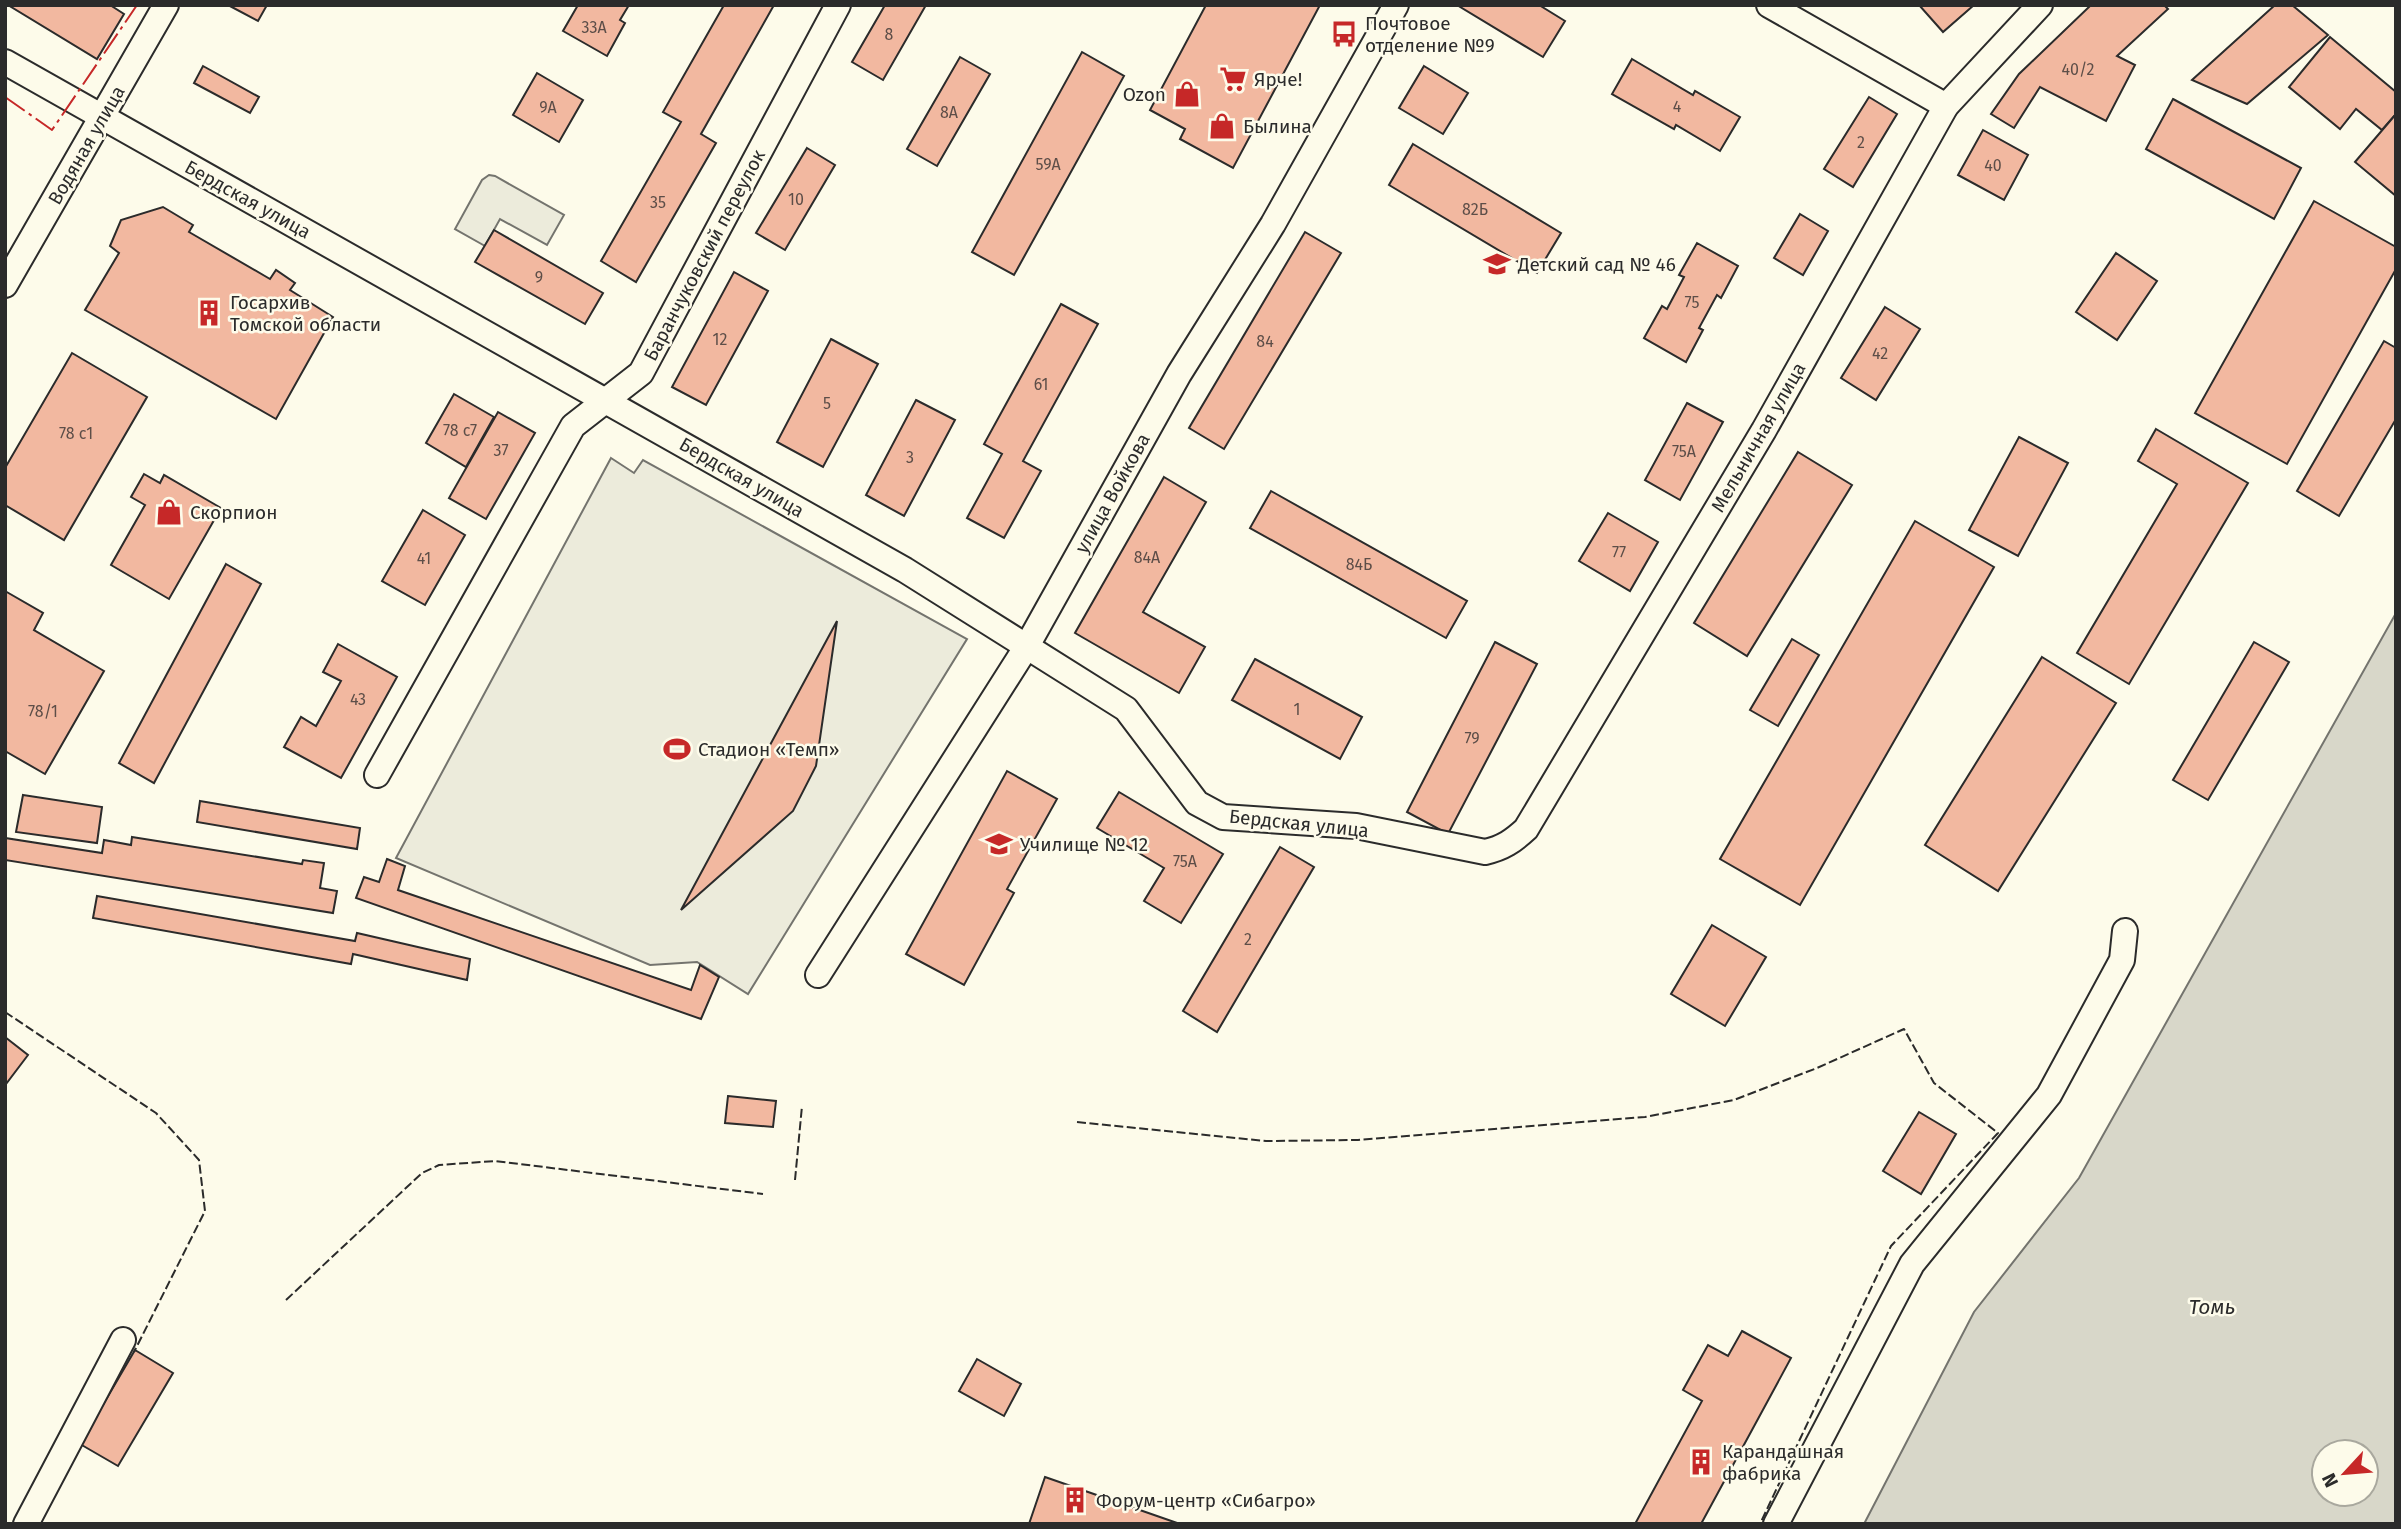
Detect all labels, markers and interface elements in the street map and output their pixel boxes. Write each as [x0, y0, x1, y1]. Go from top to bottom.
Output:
place label: Почтовое отделение №9 [1365, 12, 1495, 57]
house number: 33А [581, 18, 607, 37]
bus stop icon: Почтовое отделение №9 [1329, 19, 1359, 49]
house number: 8 [885, 25, 894, 44]
house number: 40/2 [2061, 60, 2095, 79]
supermarket icon: Ярче! [1218, 64, 1248, 94]
place label: Ярче! [1254, 68, 1302, 91]
shop icon: Ozon [1172, 79, 1202, 109]
street label: Водяная улица [43, 82, 130, 209]
place label: Ozon [1123, 83, 1166, 106]
house number: 4 [1673, 97, 1682, 116]
house number: 9А [539, 98, 558, 117]
house number: 8А [940, 103, 959, 122]
shop icon: Былина [1207, 111, 1237, 141]
place label: Былина [1243, 115, 1312, 138]
house number: 2 [1857, 133, 1865, 152]
street label: Баранчуковский переулок [639, 145, 770, 365]
street label: Бердская улица [181, 155, 315, 244]
house number: 59А [1035, 155, 1061, 174]
house number: 40 [1984, 156, 2002, 175]
house number: 10 [788, 190, 804, 209]
house number: 35 [650, 193, 666, 212]
house number: 82Б [1462, 200, 1488, 219]
school or university icon: Детский сад № 46 [1482, 249, 1512, 279]
place label: Детский сад № 46 [1517, 253, 1676, 276]
house number: 9 [535, 268, 543, 287]
place label: Госархив Томской области [230, 291, 381, 336]
house number: 75 [1685, 293, 1699, 312]
building icon: Госархив Томской области [194, 298, 224, 328]
house number: 12 [713, 330, 727, 349]
house number: 84 [1256, 332, 1274, 351]
house number: 42 [1872, 344, 1888, 363]
street label: Мельничная улица [1706, 358, 1811, 516]
house number: 61 [1034, 375, 1048, 394]
house number: 5 [823, 394, 831, 413]
house number: 78 с7 [443, 421, 477, 440]
house number: 78 с1 [59, 424, 93, 443]
street label: улица Войкова [1070, 429, 1155, 557]
street label: Бердская улица [675, 432, 808, 523]
house number: 37 [493, 441, 509, 460]
house number: 75А [1672, 442, 1697, 461]
house number: 3 [906, 448, 914, 467]
shop icon: Скорпион [154, 497, 184, 527]
place label: Скорпион [190, 501, 277, 524]
house number: 77 [1612, 543, 1626, 562]
house number: 84А [1134, 548, 1161, 567]
house number: 41 [417, 549, 431, 568]
house number: 84Б [1346, 555, 1372, 574]
house number: 43 [350, 690, 366, 709]
house number: 1 [1294, 700, 1300, 719]
house number: 78/1 [28, 702, 58, 721]
house number: 79 [1464, 729, 1480, 748]
sports icon: Стадион «Темп» [662, 734, 692, 764]
place label: Стадион «Темп» [698, 738, 840, 761]
street label: Бердская улица [1228, 805, 1370, 842]
school or university icon: Училище № 12 [984, 829, 1014, 859]
place label: Училище № 12 [1020, 833, 1148, 856]
house number: 75А [1173, 852, 1198, 871]
house number: 2 [1244, 930, 1252, 949]
water label: Томь [2189, 1294, 2235, 1320]
north arrow [2310, 1438, 2380, 1508]
place label: Карандашная фабрика [1722, 1440, 1844, 1485]
building icon: Карандашная фабрика [1686, 1447, 1716, 1477]
text: N [2317, 1470, 2343, 1491]
building icon: Форум-центр «Сибагро» [1060, 1485, 1090, 1515]
place label: Форум-центр «Сибагро» [1096, 1489, 1316, 1512]

